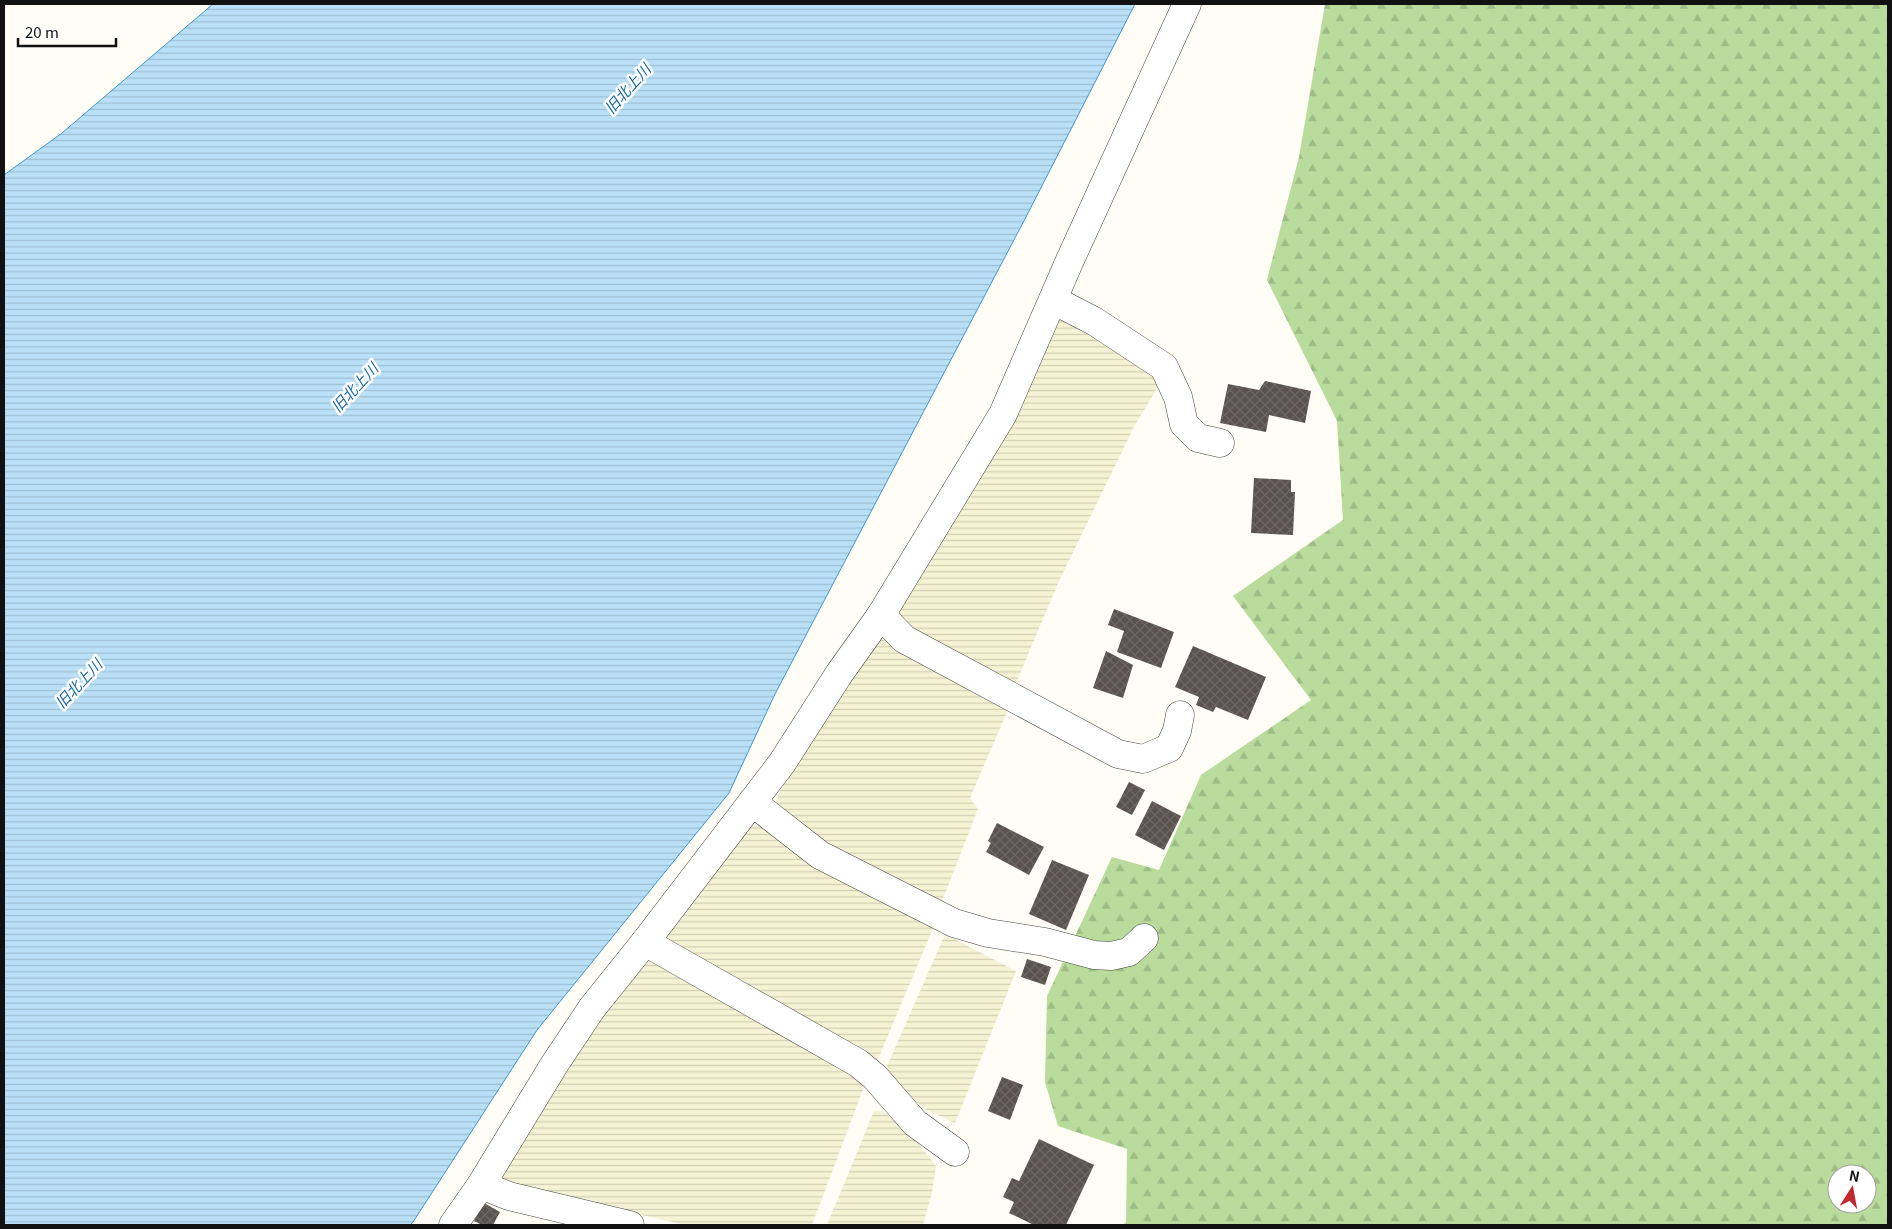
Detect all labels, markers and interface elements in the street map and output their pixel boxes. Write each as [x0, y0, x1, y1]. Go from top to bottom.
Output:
scale bar [18, 15, 115, 47]
text: 20 m [25, 21, 59, 42]
water label: 旧北上川 [599, 57, 656, 117]
water label: 旧北上川 [326, 356, 383, 416]
water label: 旧北上川 [50, 652, 107, 712]
north arrow [1827, 1164, 1877, 1214]
text: N [1848, 1164, 1862, 1186]

